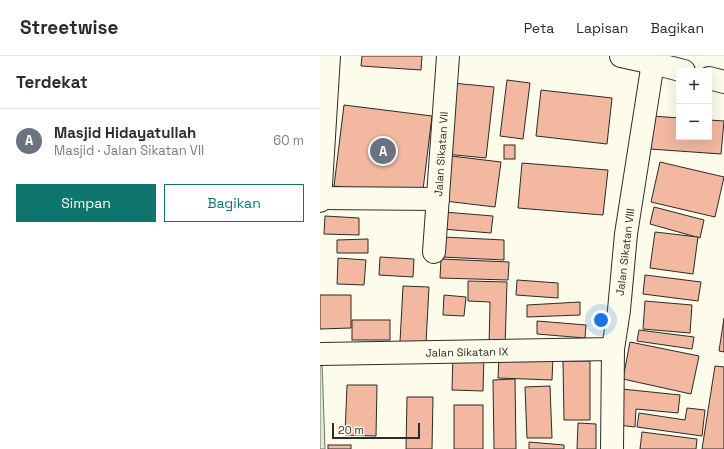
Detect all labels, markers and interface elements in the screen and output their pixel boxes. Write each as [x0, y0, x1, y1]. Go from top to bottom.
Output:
text: Streetwise [20, 15, 119, 40]
text: Peta [524, 19, 554, 37]
text: Lapisan [576, 19, 628, 37]
text: Bagikan [650, 19, 704, 37]
map controls [676, 68, 712, 140]
button: + [676, 68, 712, 104]
text: Terdekat [16, 71, 88, 93]
button: − [676, 104, 712, 140]
street label: Jalan Sikatan VII [431, 111, 451, 197]
text: Masjid Hidayatullah [54, 123, 196, 142]
text: A [25, 132, 33, 149]
text: 60 m [273, 132, 304, 149]
pin: A [370, 136, 396, 166]
text: Masjid · Jalan Sikatan VII [54, 142, 204, 159]
button: Simpan [16, 184, 156, 222]
button: Bagikan [164, 184, 304, 222]
street label: Jalan Sikatan VIII [613, 207, 637, 297]
your location [591, 310, 611, 330]
street label: Jalan Sikatan IX [425, 344, 509, 360]
scale bar [332, 421, 420, 440]
text: 20 m [338, 423, 364, 437]

